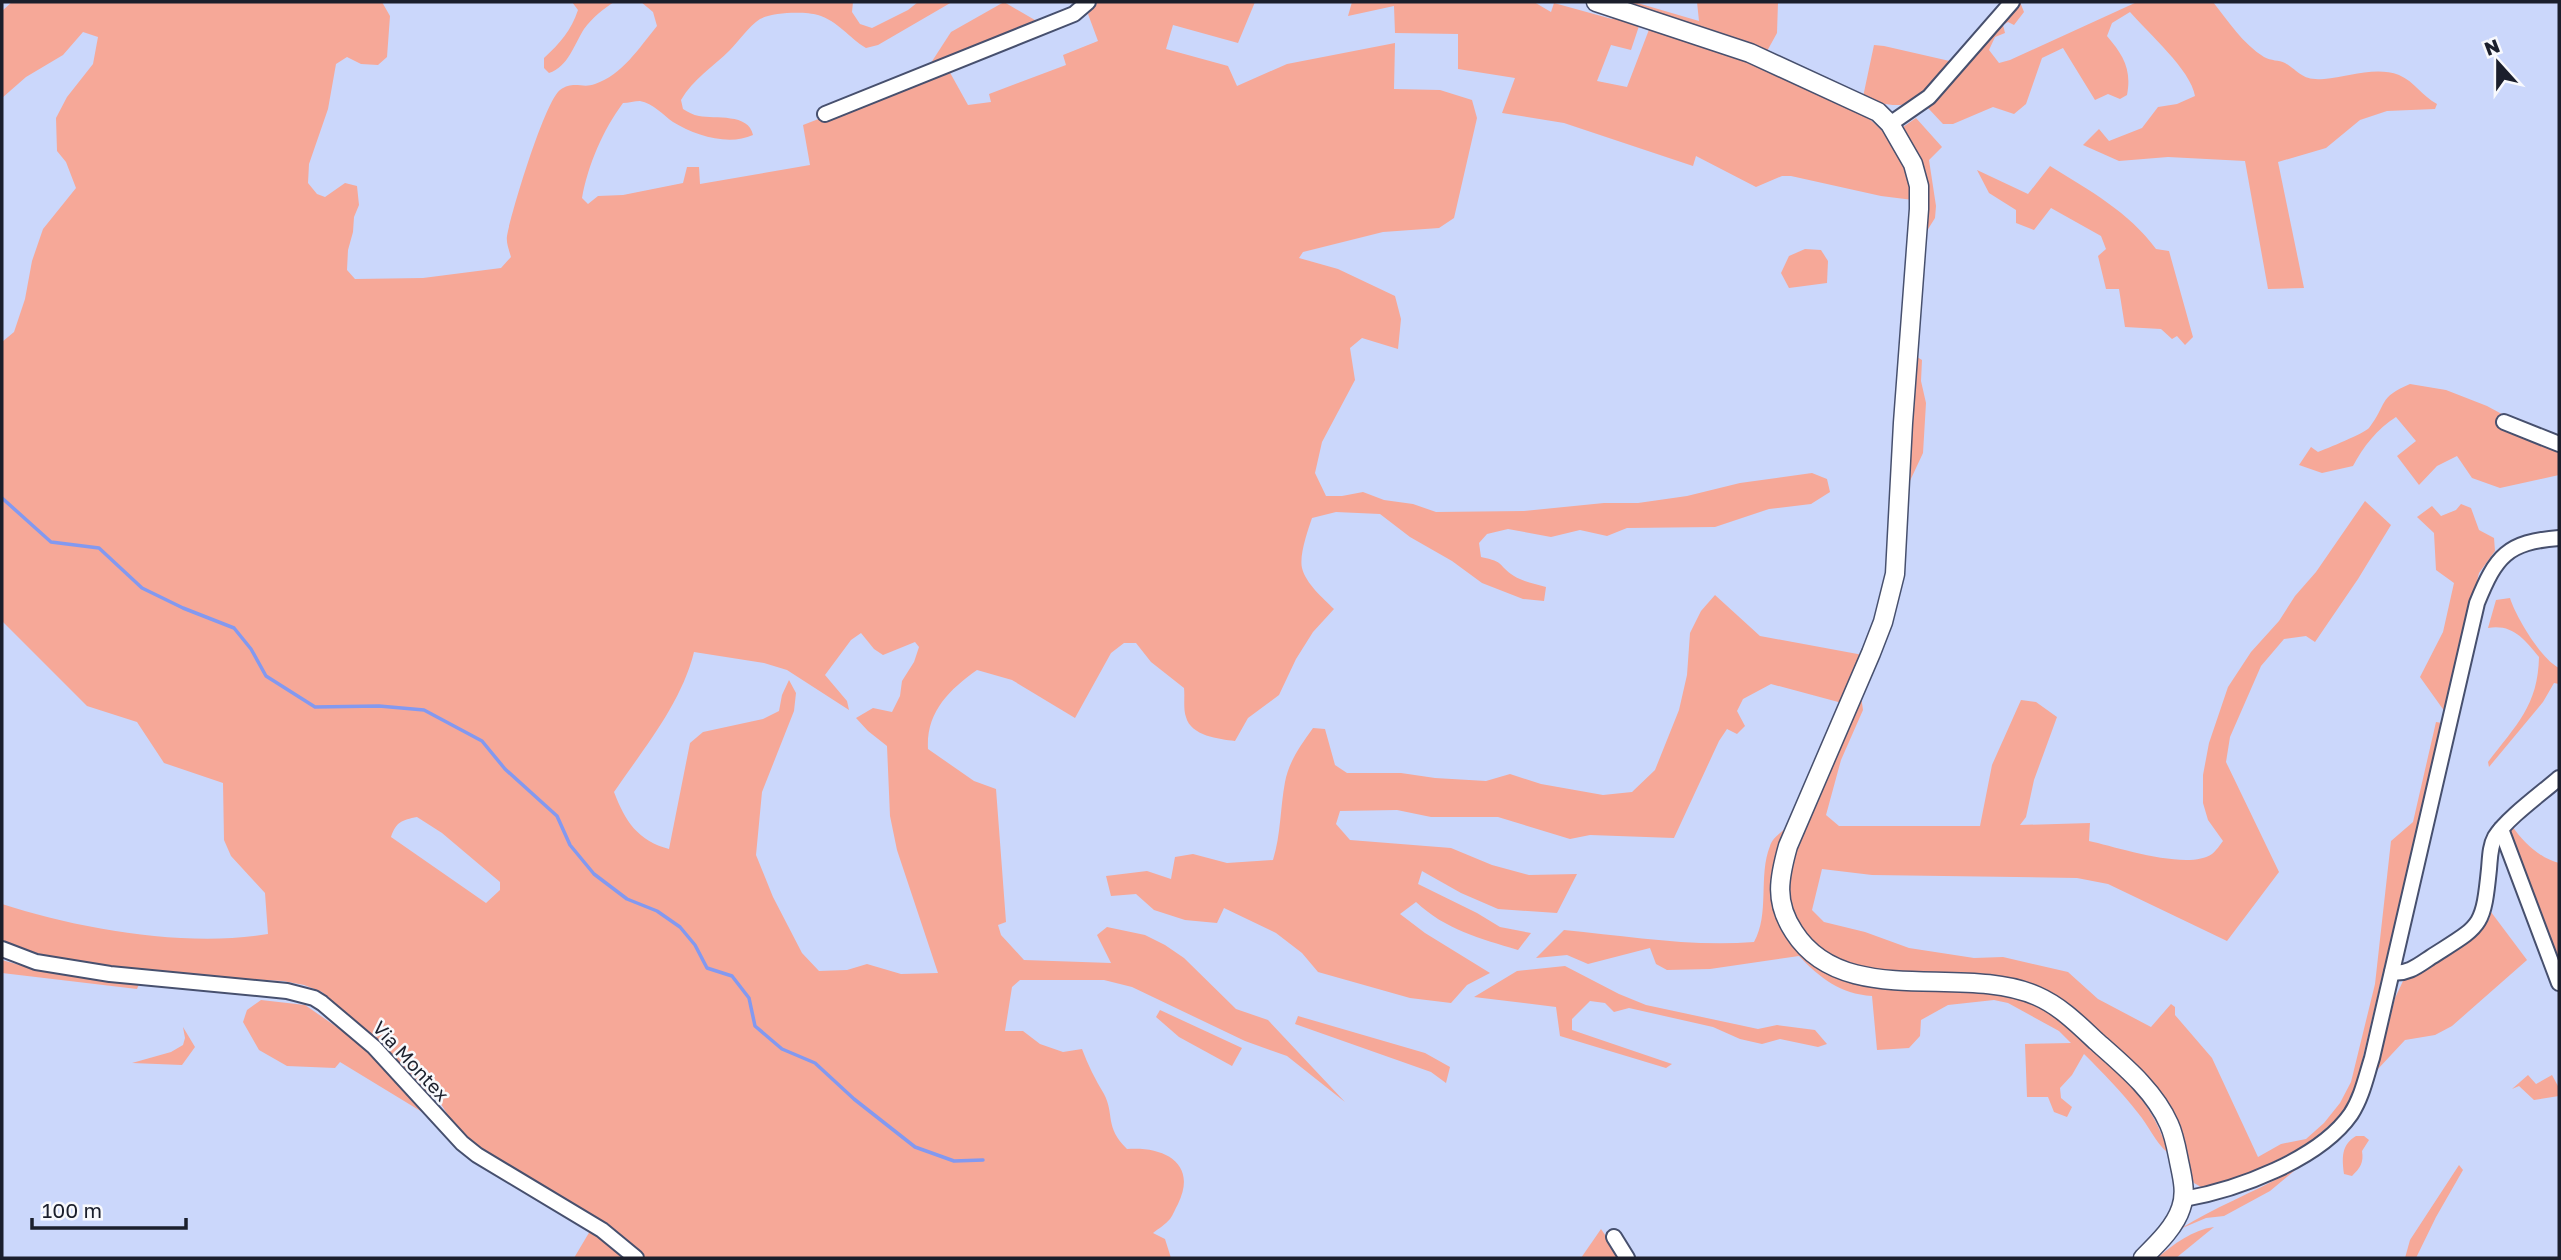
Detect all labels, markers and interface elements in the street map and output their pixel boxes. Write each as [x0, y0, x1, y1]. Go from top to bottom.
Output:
north arrow [2463, 28, 2533, 98]
text: N [2481, 33, 2503, 60]
street label: Via Montex [368, 1016, 454, 1106]
scale bar [32, 1186, 186, 1230]
text: 100 m [42, 1197, 102, 1223]

